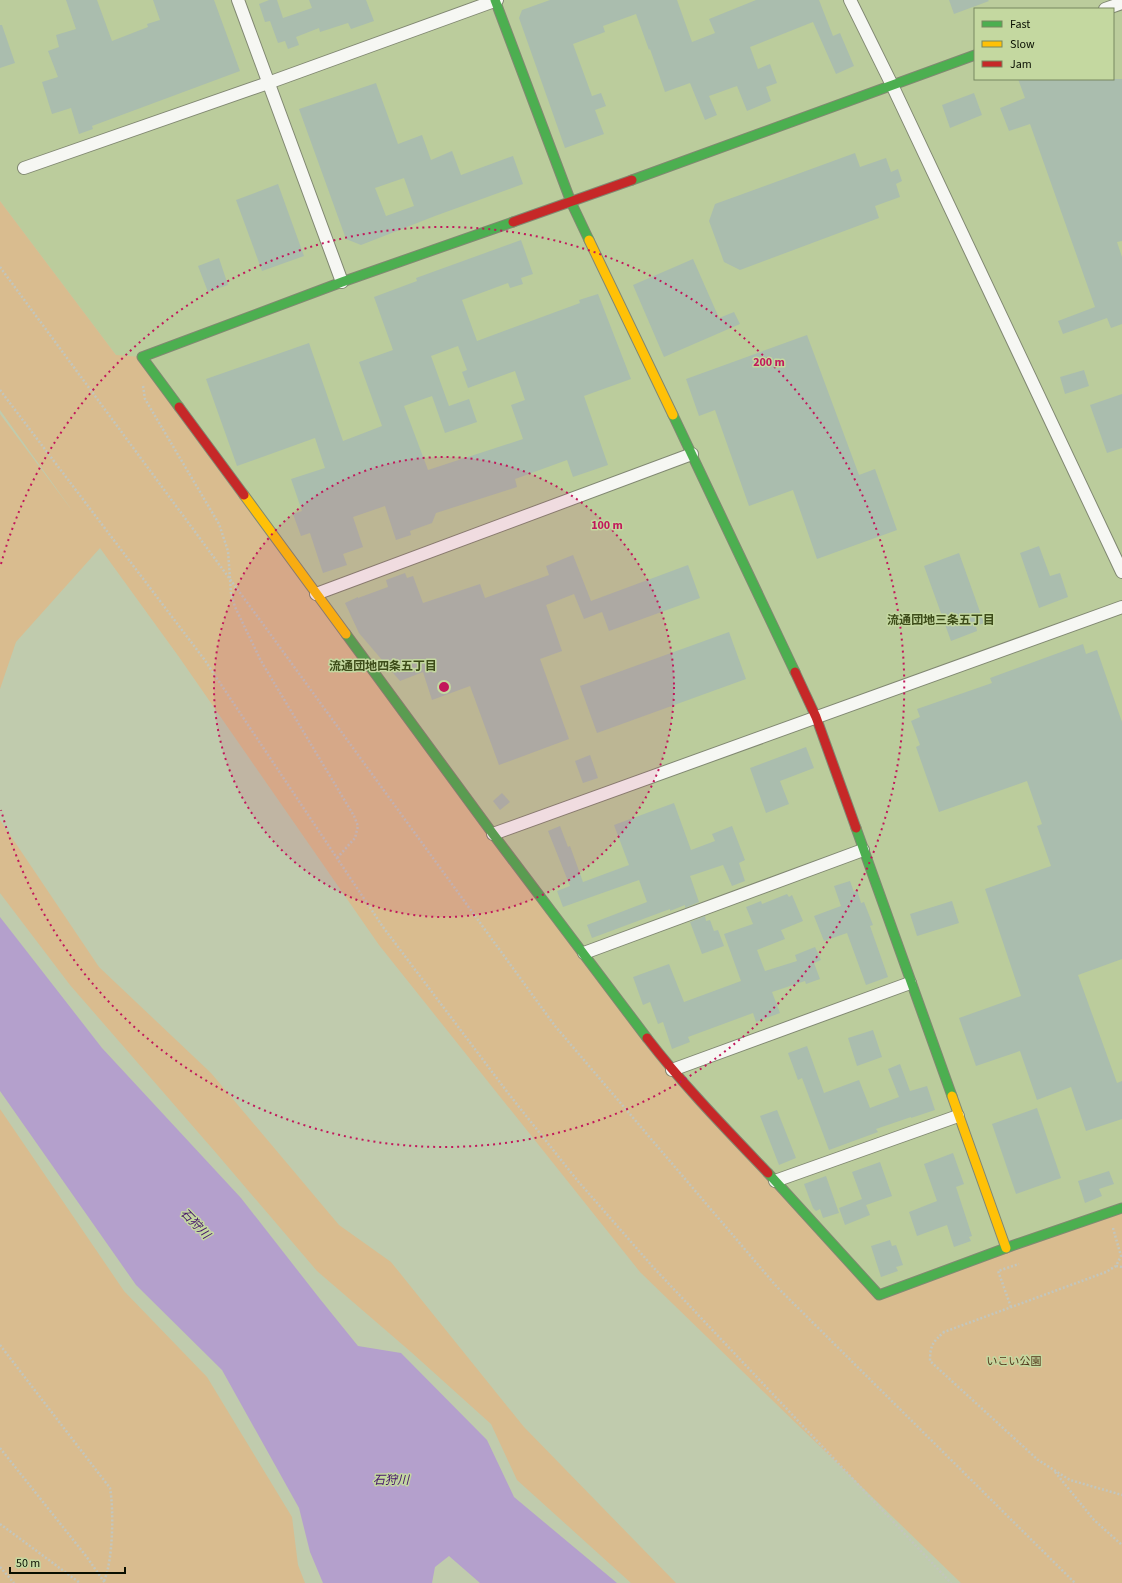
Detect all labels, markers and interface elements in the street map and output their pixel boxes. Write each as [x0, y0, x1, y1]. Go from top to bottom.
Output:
legend [974, 8, 1114, 80]
text: Fast [1010, 16, 1030, 33]
text: Slow [1010, 36, 1035, 53]
text: Jam [1010, 56, 1032, 73]
text: 200 m [753, 354, 785, 371]
text: 100 m [591, 517, 623, 534]
district label: 流通団地三条五丁目 [887, 612, 995, 629]
district label: 流通団地四条五丁目 [329, 658, 437, 675]
centre of rings [437, 680, 451, 694]
water label: 石狩川 [176, 1205, 215, 1244]
park label: いこい公園 [987, 1354, 1042, 1369]
water label: 石狩川 [373, 1472, 411, 1489]
scale bar [10, 1549, 125, 1575]
text: 50 m [16, 1555, 40, 1572]

